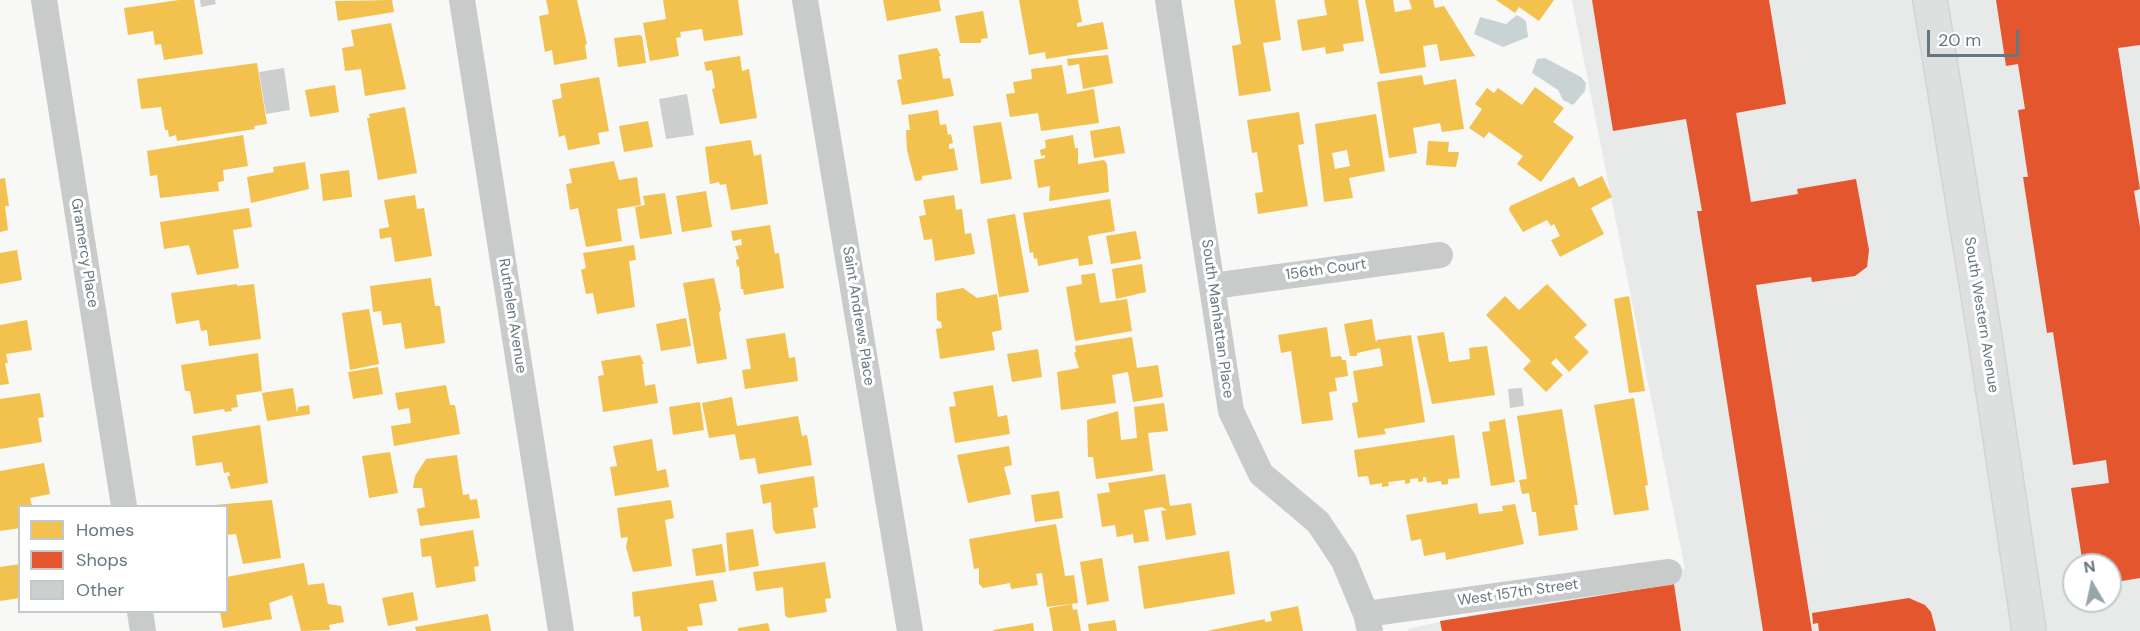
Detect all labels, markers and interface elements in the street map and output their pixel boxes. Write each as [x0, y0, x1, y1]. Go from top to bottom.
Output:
scale bar [1930, 18, 2022, 56]
text: 20 m [1938, 28, 1981, 52]
street label: Gramercy Place [66, 197, 102, 309]
street label: South Western Avenue [1960, 236, 2002, 394]
street label: South Manhattan Place [1197, 238, 1237, 400]
street label: Saint Andrews Place [838, 245, 878, 387]
street label: 156th Court [1284, 255, 1368, 285]
street label: Ruthelen Avenue [494, 257, 530, 375]
legend [18, 505, 228, 613]
text: Homes [76, 518, 134, 542]
text: Shops [76, 548, 128, 572]
north arrow [2062, 553, 2122, 613]
text: N [2082, 555, 2097, 578]
street label: West 157th Street [1456, 576, 1580, 610]
text: Other [76, 578, 124, 602]

